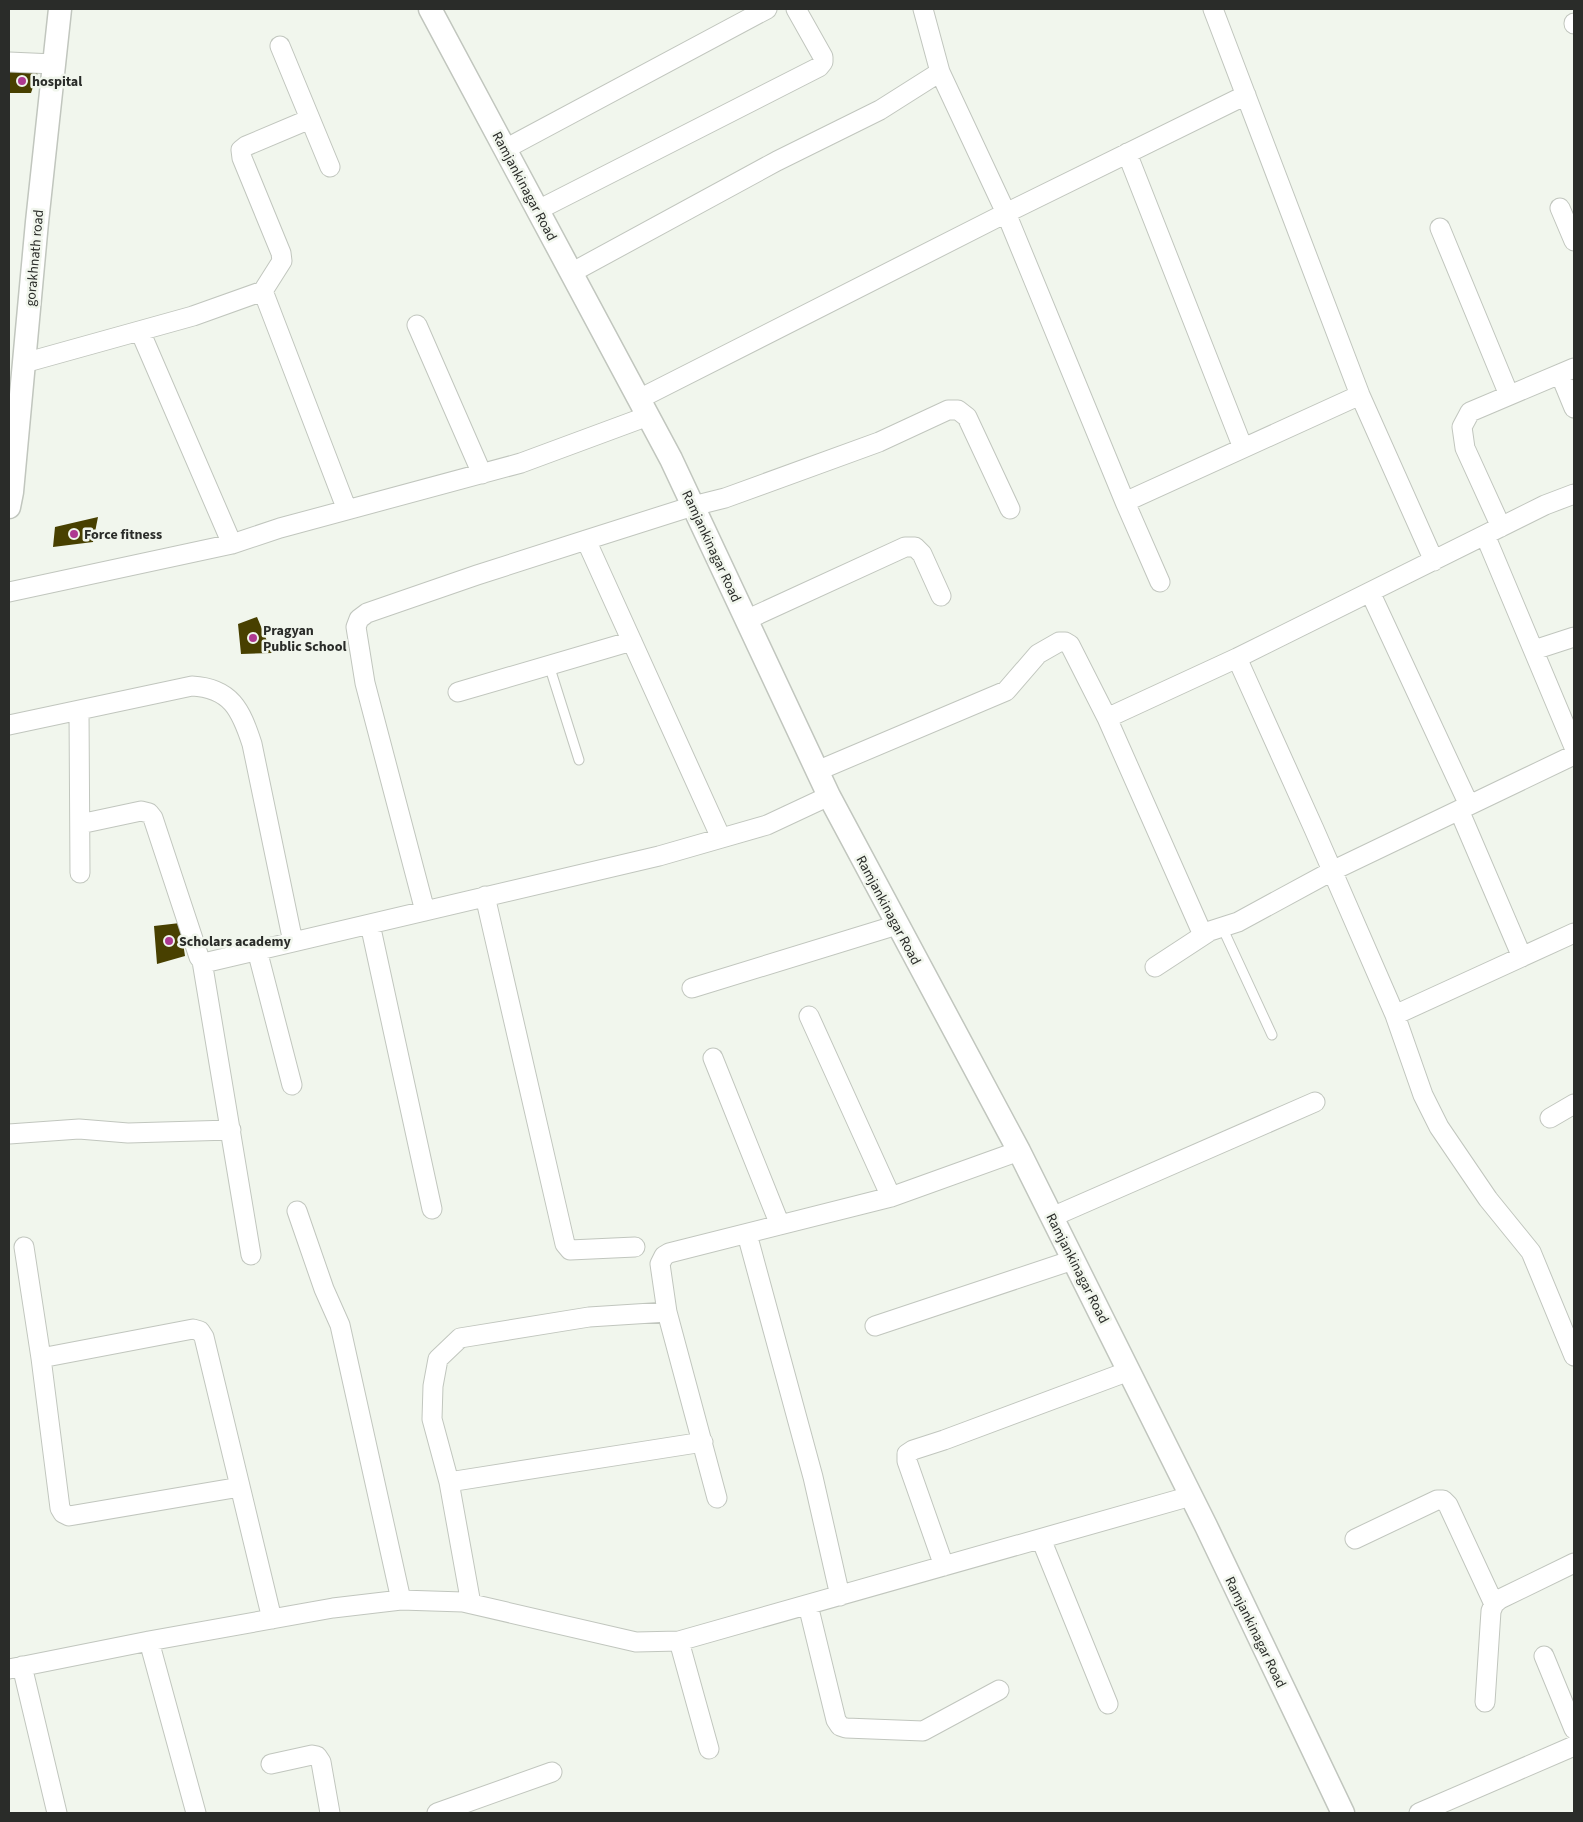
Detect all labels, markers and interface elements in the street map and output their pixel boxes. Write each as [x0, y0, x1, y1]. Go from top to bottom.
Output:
place label: hospital [32, 72, 82, 92]
marker: hospital [16, 75, 28, 87]
street label: Ramjankinagar Road [487, 128, 561, 245]
street label: gorakhnath road [21, 209, 49, 307]
street label: Ramjankinagar Road [676, 487, 746, 606]
place label: Force fitness [84, 525, 162, 545]
marker: Force fitness [68, 528, 80, 540]
place label: Pragyan Public School [263, 621, 346, 657]
marker: Pragyan Public School [247, 632, 259, 644]
street label: Ramjankinagar Road [851, 852, 925, 969]
place label: Scholars academy [179, 932, 291, 952]
marker: Scholars academy [163, 935, 175, 947]
street label: Ramjankinagar Road [1041, 1210, 1114, 1327]
street label: Ramjankinagar Road [1219, 1573, 1291, 1691]

